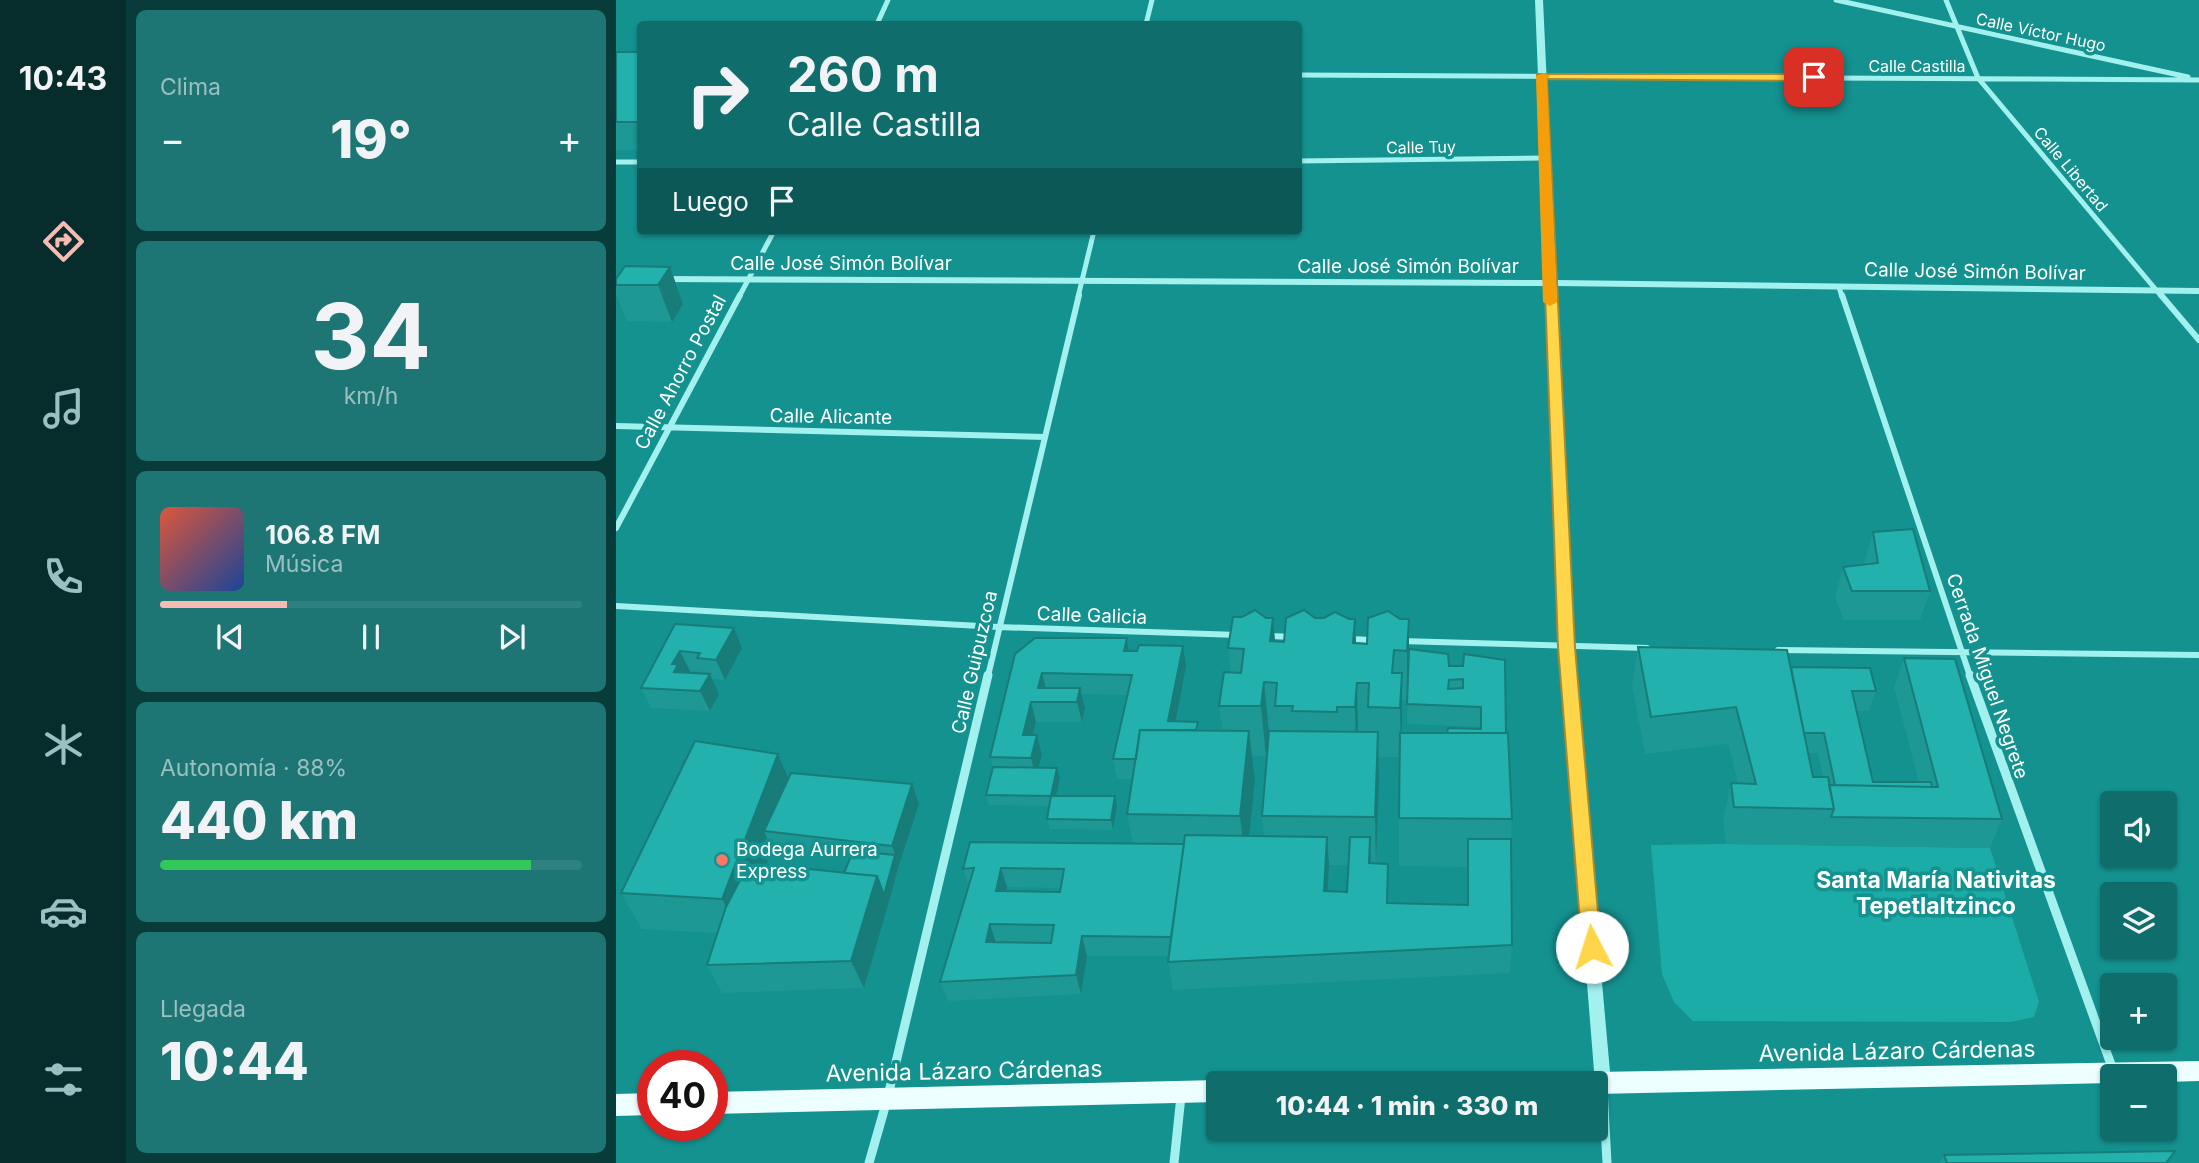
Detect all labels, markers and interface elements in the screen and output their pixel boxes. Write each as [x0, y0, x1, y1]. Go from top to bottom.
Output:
street label: Calle Víctor Hugo [1974, 8, 2108, 56]
text: 260 m [787, 45, 939, 104]
pin [1784, 47, 1844, 107]
icon: right [672, 49, 763, 140]
street label: Calle Castilla [1868, 56, 1966, 76]
icon: arrive [1795, 58, 1833, 96]
text: 10:43 [19, 59, 107, 98]
text: Clima [160, 73, 221, 101]
text: Calle Castilla [787, 105, 981, 144]
text: 19° [330, 108, 412, 171]
text: − [160, 116, 185, 162]
text: + [557, 116, 582, 162]
street label: Calle Libertad [2030, 122, 2112, 216]
street label: Calle Tuy [1386, 136, 1456, 158]
icon: arrive [763, 182, 801, 220]
text: Luego [672, 186, 749, 217]
icon: directions [39, 217, 88, 266]
street label: Calle José Simón Bolívar [730, 252, 952, 275]
street label: Calle José Simón Bolívar [1297, 255, 1519, 278]
street label: Calle José Simón Bolívar [1864, 258, 2086, 285]
text: 34 [311, 281, 431, 391]
street label: Calle Ahorro Postal [630, 291, 731, 454]
text: km/h [344, 382, 398, 410]
icon: music [39, 384, 88, 433]
street label: Calle Alicante [770, 404, 892, 429]
text: 106.8 FM [265, 519, 380, 550]
text: Música [265, 550, 343, 578]
icon: phone [39, 552, 88, 601]
street label: Cerrada Miguel Negrete [1942, 570, 2034, 782]
street label: Calle Guipuzcoa [947, 588, 1002, 736]
street label: Calle Galicia [1036, 602, 1148, 629]
icon: previous [211, 618, 249, 656]
icon: pause [352, 618, 390, 656]
icon: next [493, 618, 531, 656]
icon: climate [39, 720, 88, 769]
text: Autonomía · 88% [160, 754, 347, 782]
text: 440 km [160, 789, 358, 852]
map controls [2100, 791, 2177, 1141]
button: sound [2100, 791, 2177, 868]
place label: Bodega Aurrera Express [736, 838, 878, 883]
marker: Bodega Aurrera Express [714, 852, 730, 868]
district label: Santa María Nativitas Tepetlaltzinco [1816, 866, 2056, 920]
button: layers [2100, 882, 2177, 959]
icon: car [39, 887, 88, 936]
position arrow [1555, 910, 1629, 984]
button: + [2100, 973, 2177, 1050]
text: Llegada [160, 995, 246, 1023]
text: 10:44 [160, 1030, 309, 1093]
street label: Avenida Lázaro Cárdenas [1758, 1035, 2036, 1067]
speed limit sign: 40 [637, 1050, 728, 1141]
icon: filters [39, 1055, 88, 1104]
street label: Avenida Lázaro Cárdenas [825, 1055, 1103, 1087]
button: − [2100, 1064, 2177, 1141]
text: 10:44 · 1 min · 330 m [1276, 1090, 1538, 1121]

